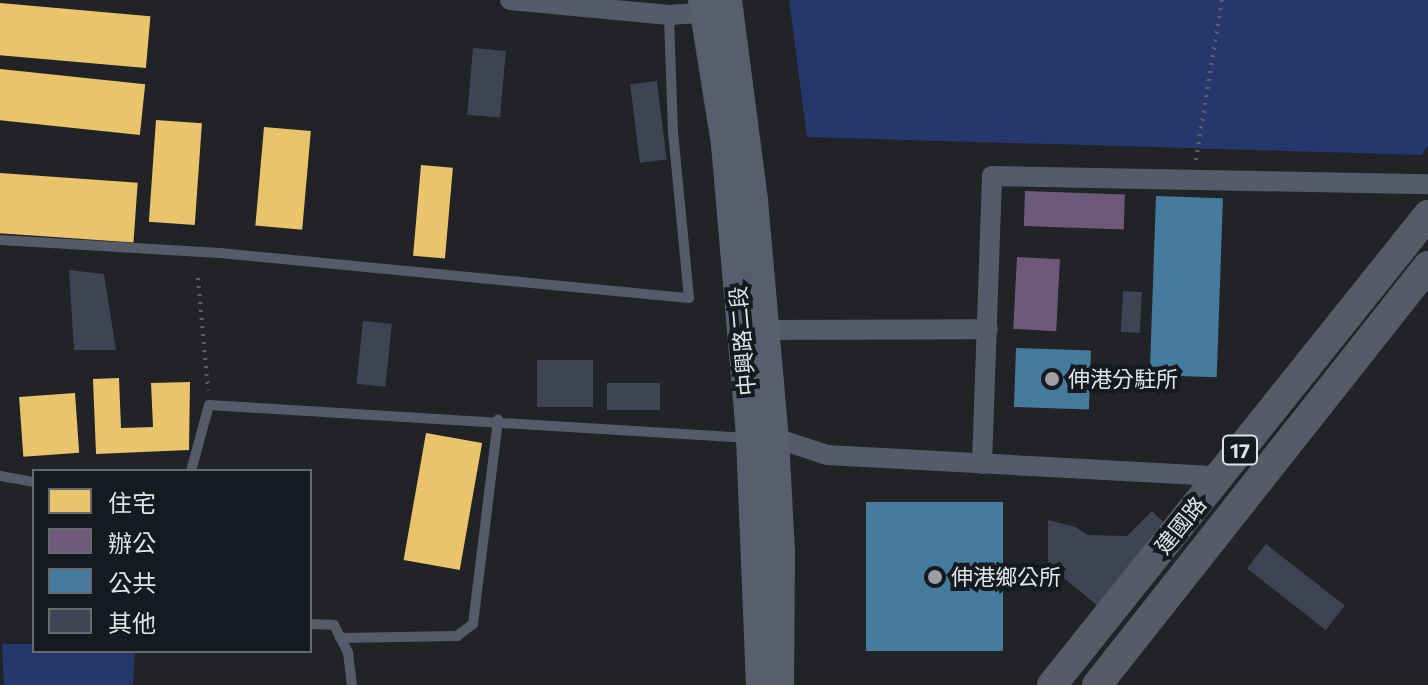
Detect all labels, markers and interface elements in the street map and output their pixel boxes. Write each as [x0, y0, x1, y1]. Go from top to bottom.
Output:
street label: 中興路二段 [724, 285, 760, 397]
place label: 伸港分駐所 [1068, 366, 1178, 392]
marker: 伸港分駐所 [1043, 370, 1061, 388]
road number: 17 [1220, 434, 1260, 466]
legend [32, 469, 312, 653]
text: 住宅 [108, 488, 156, 517]
street label: 建國路 [1149, 491, 1211, 559]
text: 辦公 [108, 528, 156, 557]
place label: 伸港鄉公所 [951, 564, 1061, 590]
text: 公共 [108, 568, 156, 597]
marker: 伸港鄉公所 [926, 568, 944, 586]
text: 其他 [108, 608, 156, 637]

